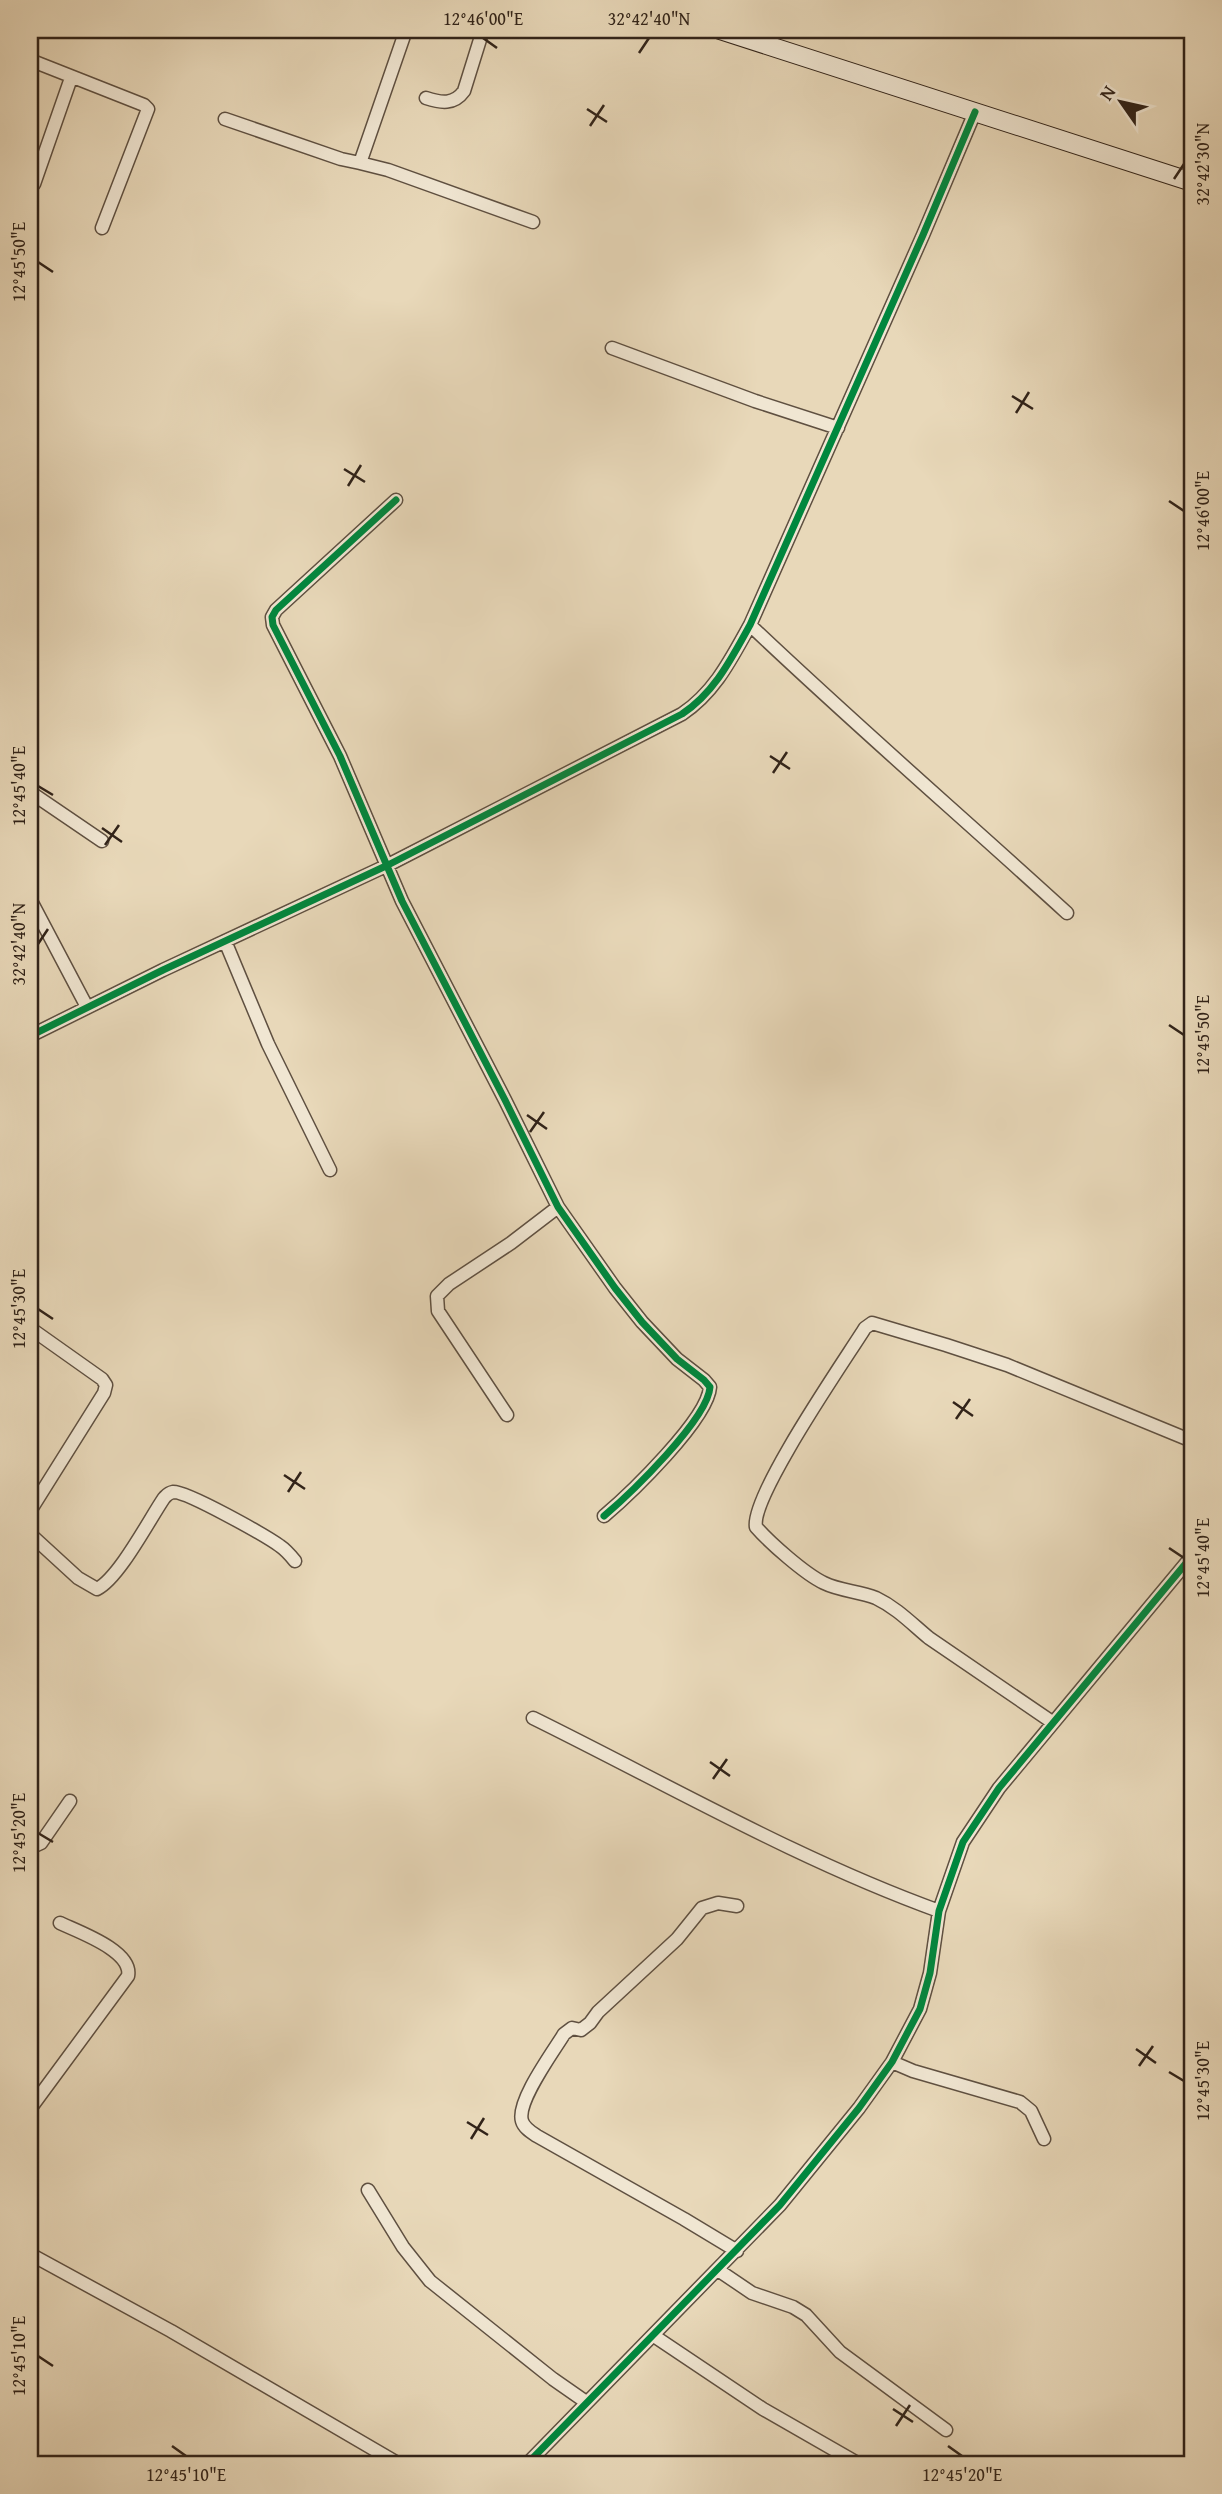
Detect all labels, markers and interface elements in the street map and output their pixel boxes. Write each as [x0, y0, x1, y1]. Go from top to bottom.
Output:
text: 12°46'00"E [443, 5, 523, 32]
text: 32°42'40"N [608, 5, 691, 32]
north arrow [1086, 66, 1156, 136]
text: N [1092, 79, 1122, 106]
text: 32°42'30"N [1189, 122, 1216, 205]
text: 12°45'50"E [5, 222, 32, 302]
text: 12°46'00"E [1189, 471, 1216, 551]
text: 12°45'40"E [5, 746, 32, 826]
text: 32°42'40"N [5, 902, 32, 985]
text: 12°45'50"E [1189, 995, 1216, 1075]
text: 12°45'30"E [5, 1269, 32, 1349]
text: 12°45'40"E [1189, 1518, 1216, 1598]
text: 12°45'20"E [5, 1793, 32, 1873]
text: 12°45'30"E [1189, 2041, 1216, 2121]
text: 12°45'10"E [5, 2316, 32, 2396]
text: 12°45'10"E [146, 2461, 226, 2488]
text: 12°45'20"E [922, 2461, 1002, 2488]

